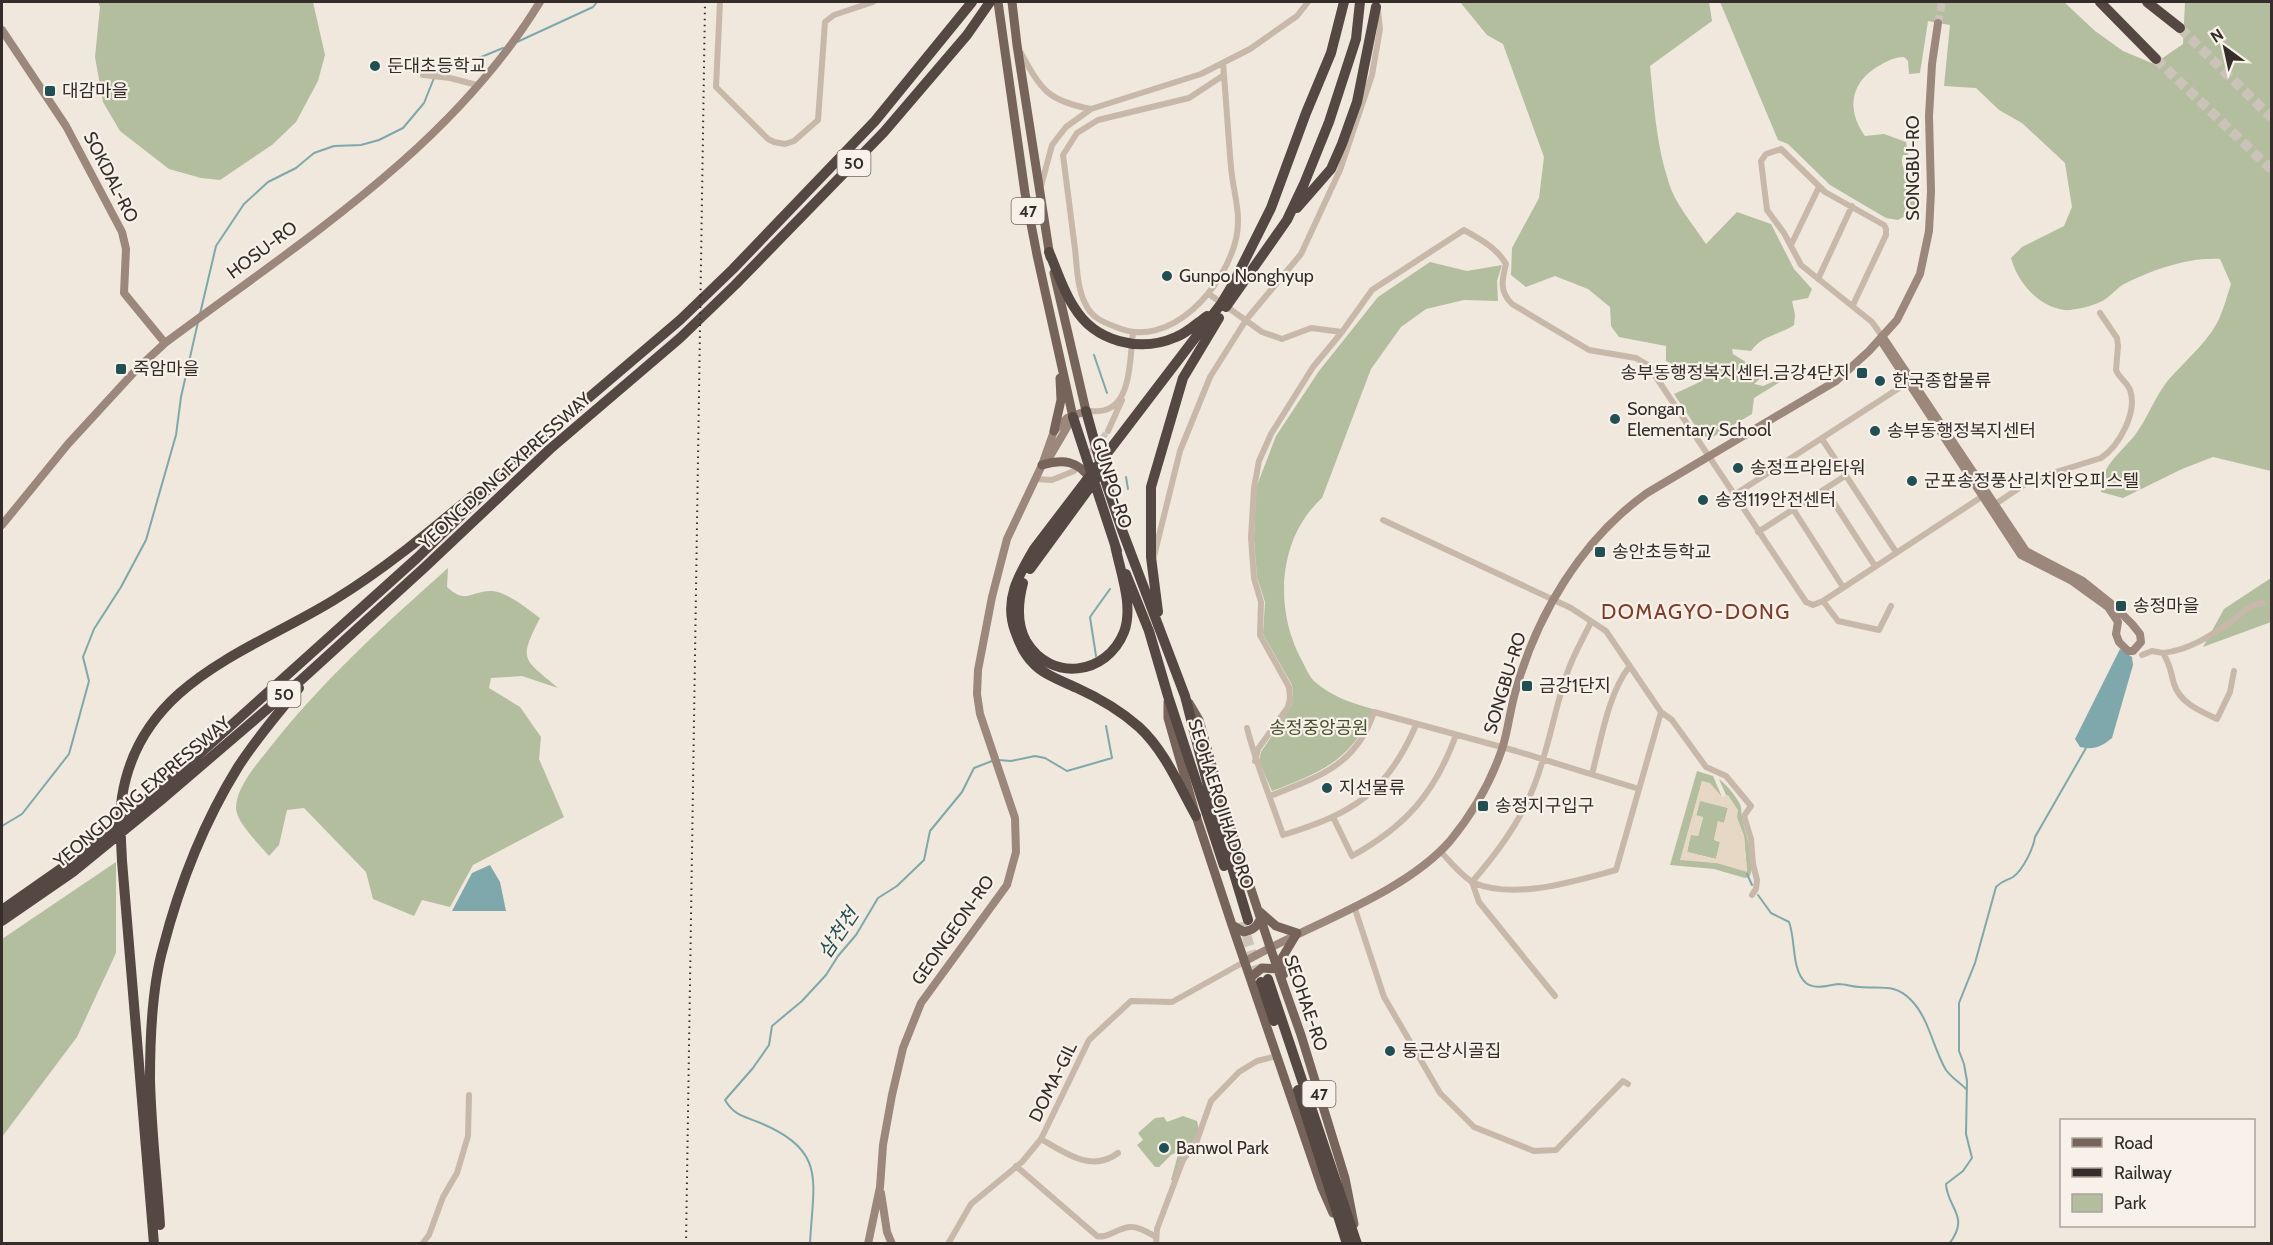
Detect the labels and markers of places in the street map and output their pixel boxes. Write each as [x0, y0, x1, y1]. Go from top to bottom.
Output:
place label: 둔대초등학교 [387, 55, 486, 77]
marker: 둔대초등학교 [368, 59, 382, 73]
place label: 대감마을 [62, 80, 128, 102]
marker: 대감마을 [43, 84, 57, 98]
place label: Gunpo Nonghyup [1179, 265, 1314, 287]
marker: Gunpo Nonghyup [1160, 269, 1174, 283]
place label: 죽암마을 [133, 358, 199, 380]
marker: 죽암마을 [114, 362, 128, 376]
place label: 송부동행정복지센터.금강4단지 [1621, 362, 1850, 384]
marker: 송부동행정복지센터.금강4단지 [1855, 366, 1869, 380]
place label: 한국종합물류 [1892, 370, 1991, 392]
marker: 한국종합물류 [1873, 374, 1887, 388]
place label: Songan Elementary School [1627, 398, 1772, 441]
marker: Songan Elementary School [1608, 412, 1622, 426]
place label: 송부동행정복지센터 [1887, 420, 2036, 442]
marker: 송부동행정복지센터 [1868, 424, 1882, 438]
place label: 송정프라임타워 [1750, 457, 1866, 479]
marker: 송정프라임타워 [1731, 461, 1745, 475]
place label: 군포송정풍산리치안오피스텔 [1924, 470, 2139, 492]
marker: 군포송정풍산리치안오피스텔 [1905, 474, 1919, 488]
place label: 송정119안전센터 [1715, 489, 1836, 511]
marker: 송정119안전센터 [1696, 493, 1710, 507]
place label: 송안초등학교 [1612, 541, 1711, 563]
marker: 송안초등학교 [1593, 545, 1607, 559]
place label: 송정마을 [2133, 595, 2199, 617]
marker: 송정마을 [2114, 599, 2128, 613]
place label: 금강1단지 [1539, 675, 1611, 697]
marker: 금강1단지 [1520, 679, 1534, 693]
place label: 지선물류 [1339, 777, 1405, 799]
marker: 지선물류 [1320, 781, 1334, 795]
place label: 송정지구입구 [1495, 795, 1594, 817]
marker: 송정지구입구 [1476, 799, 1490, 813]
place label: 둥근상시골집 [1402, 1040, 1501, 1062]
marker: 둥근상시골집 [1383, 1044, 1397, 1058]
place label: Banwol Park [1176, 1137, 1270, 1159]
marker: Banwol Park [1157, 1141, 1171, 1155]

